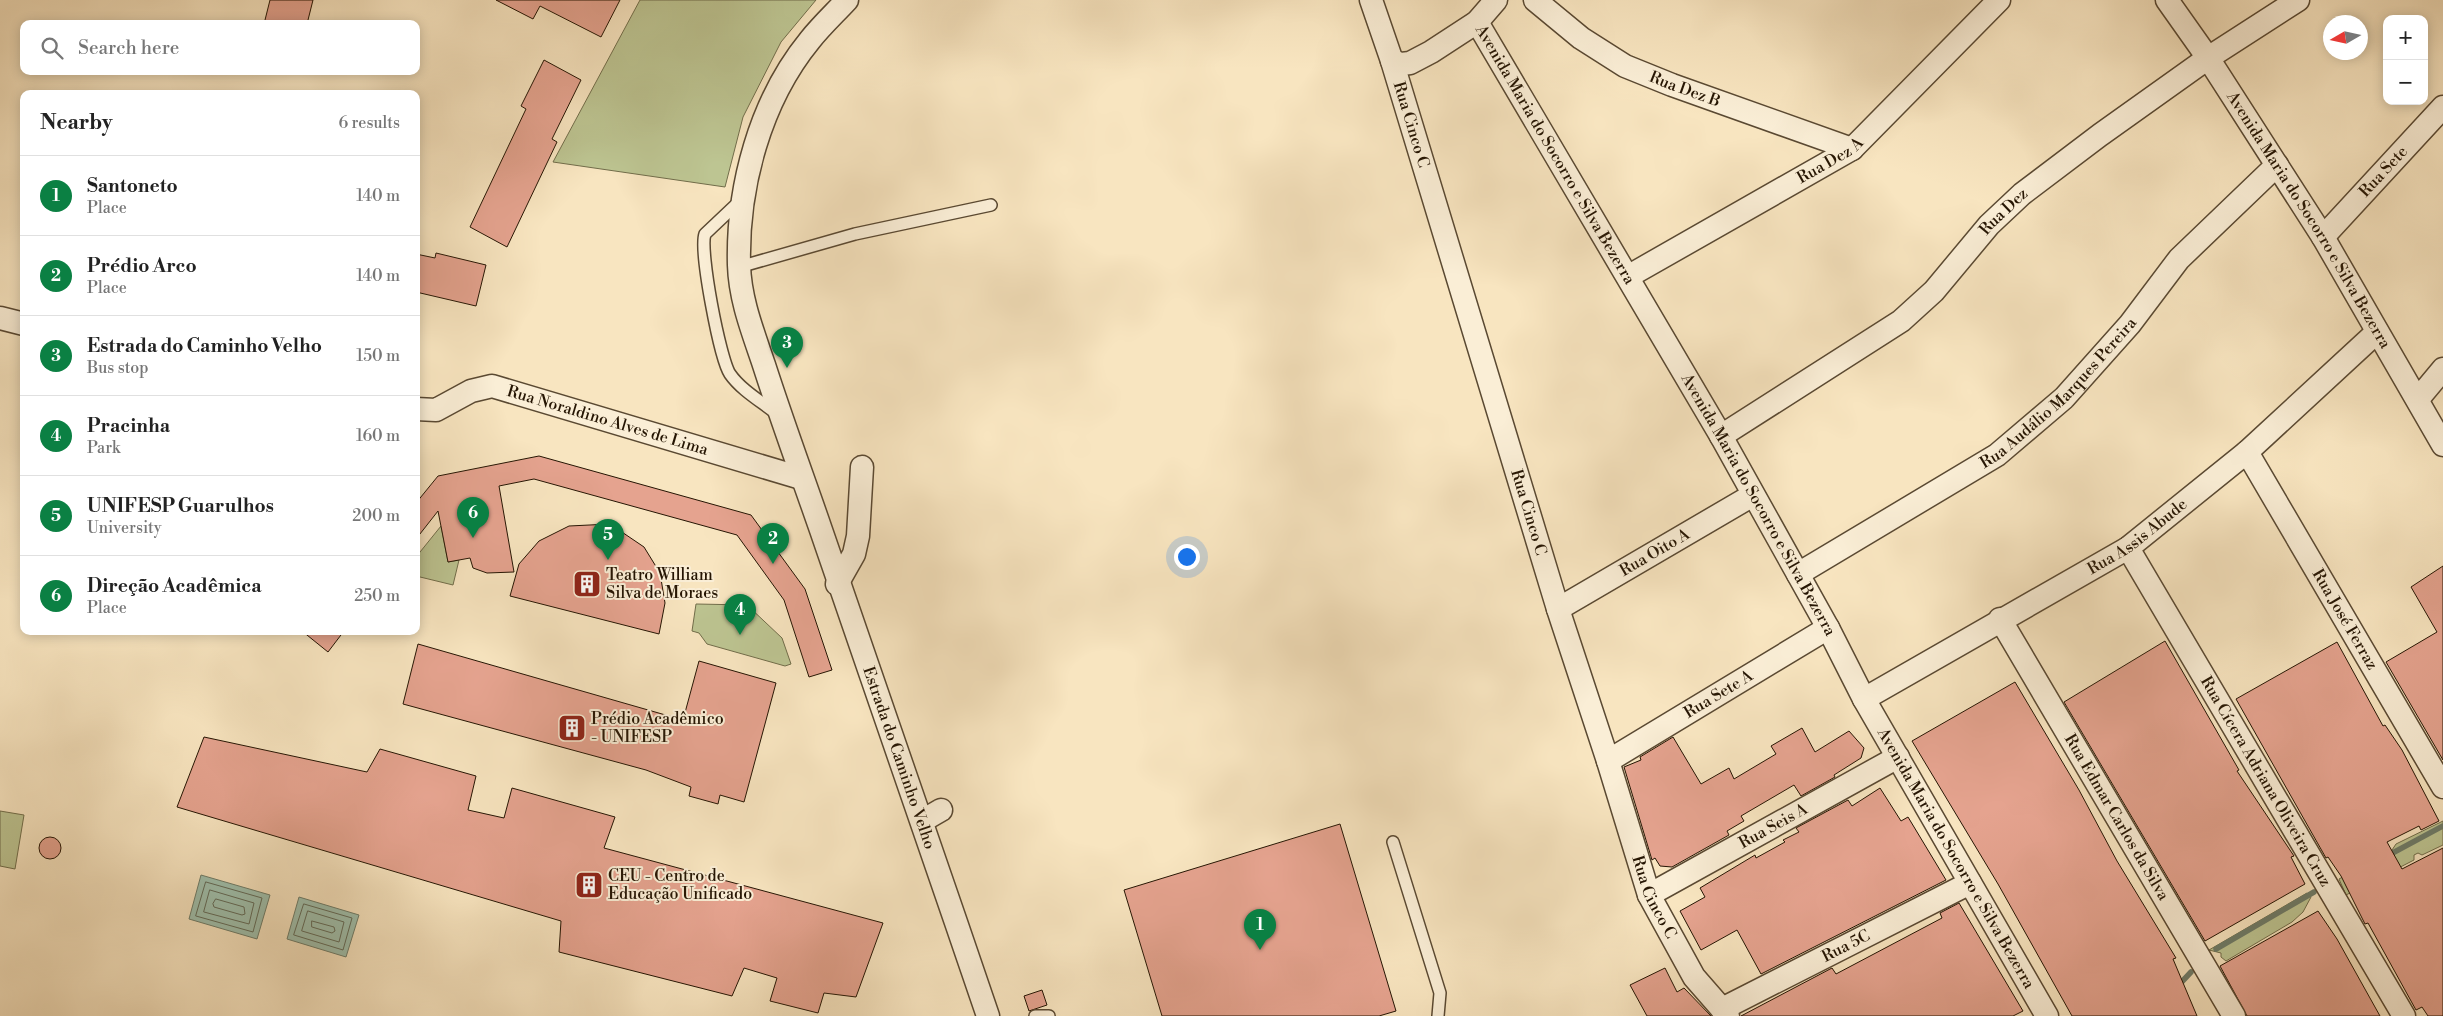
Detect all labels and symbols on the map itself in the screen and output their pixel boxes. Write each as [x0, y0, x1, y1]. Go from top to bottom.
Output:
north arrow [2323, 15, 2368, 60]
street label: Avenida Maria do Socorro e Silva Bezerra [1470, 20, 1640, 289]
street label: Rua Dez B [1646, 67, 1723, 111]
street label: Rua Cinco C [1389, 79, 1434, 170]
street label: Avenida Maria do Socorro e Silva Bezerra [2222, 87, 2396, 353]
street label: Rua Dez A [1793, 132, 1869, 188]
street label: Rua Sete [2355, 142, 2412, 201]
street label: Rua Dez [1975, 183, 2032, 239]
street label: Rua Audálio Marques Pereira [1976, 313, 2142, 473]
pin: 3 [771, 327, 803, 368]
street label: Avenida Maria do Socorro e Silva Bezerra [1676, 369, 1841, 640]
street label: Rua Noraldino Alves de Lima [505, 381, 711, 460]
street label: Rua Cinco C [1506, 467, 1551, 558]
street label: Rua Assis Abude [2084, 494, 2191, 579]
pin: 6 [457, 497, 489, 538]
pin: 5 [592, 519, 624, 560]
pin: 2 [757, 523, 789, 564]
street label: Rua Oito A [1616, 524, 1694, 581]
your location [1174, 544, 1200, 570]
place label: Teatro William Silva de Moraes [606, 565, 718, 603]
street label: Rua José Ferraz [2308, 566, 2382, 673]
building icon: Teatro William Silva de Moraes [572, 569, 602, 599]
pin: 4 [724, 594, 756, 635]
street label: Estrada do Caminho Velho [858, 664, 940, 852]
street label: Rua Sete A [1680, 665, 1757, 723]
street label: Rua Cícera Adriana Oliveira Cruz [2196, 673, 2335, 890]
place label: Prédio Acadêmico - UNIFESP [591, 709, 724, 747]
building icon: Prédio Acadêmico - UNIFESP [557, 713, 587, 743]
street label: Avenida Maria do Socorro e Silva Bezerra [1872, 724, 2040, 993]
street label: Rua Edmar Carlos da Silva [2060, 730, 2174, 905]
street label: Rua Seis A [1735, 799, 1812, 853]
street label: Rua Cinco C [1628, 853, 1681, 942]
place label: CEU - Centro de Educação Unificado [608, 866, 752, 904]
building icon: CEU - Centro de Educação Unificado [574, 870, 604, 900]
pin: 1 [1244, 909, 1276, 950]
street label: Rua 5C [1818, 925, 1873, 967]

